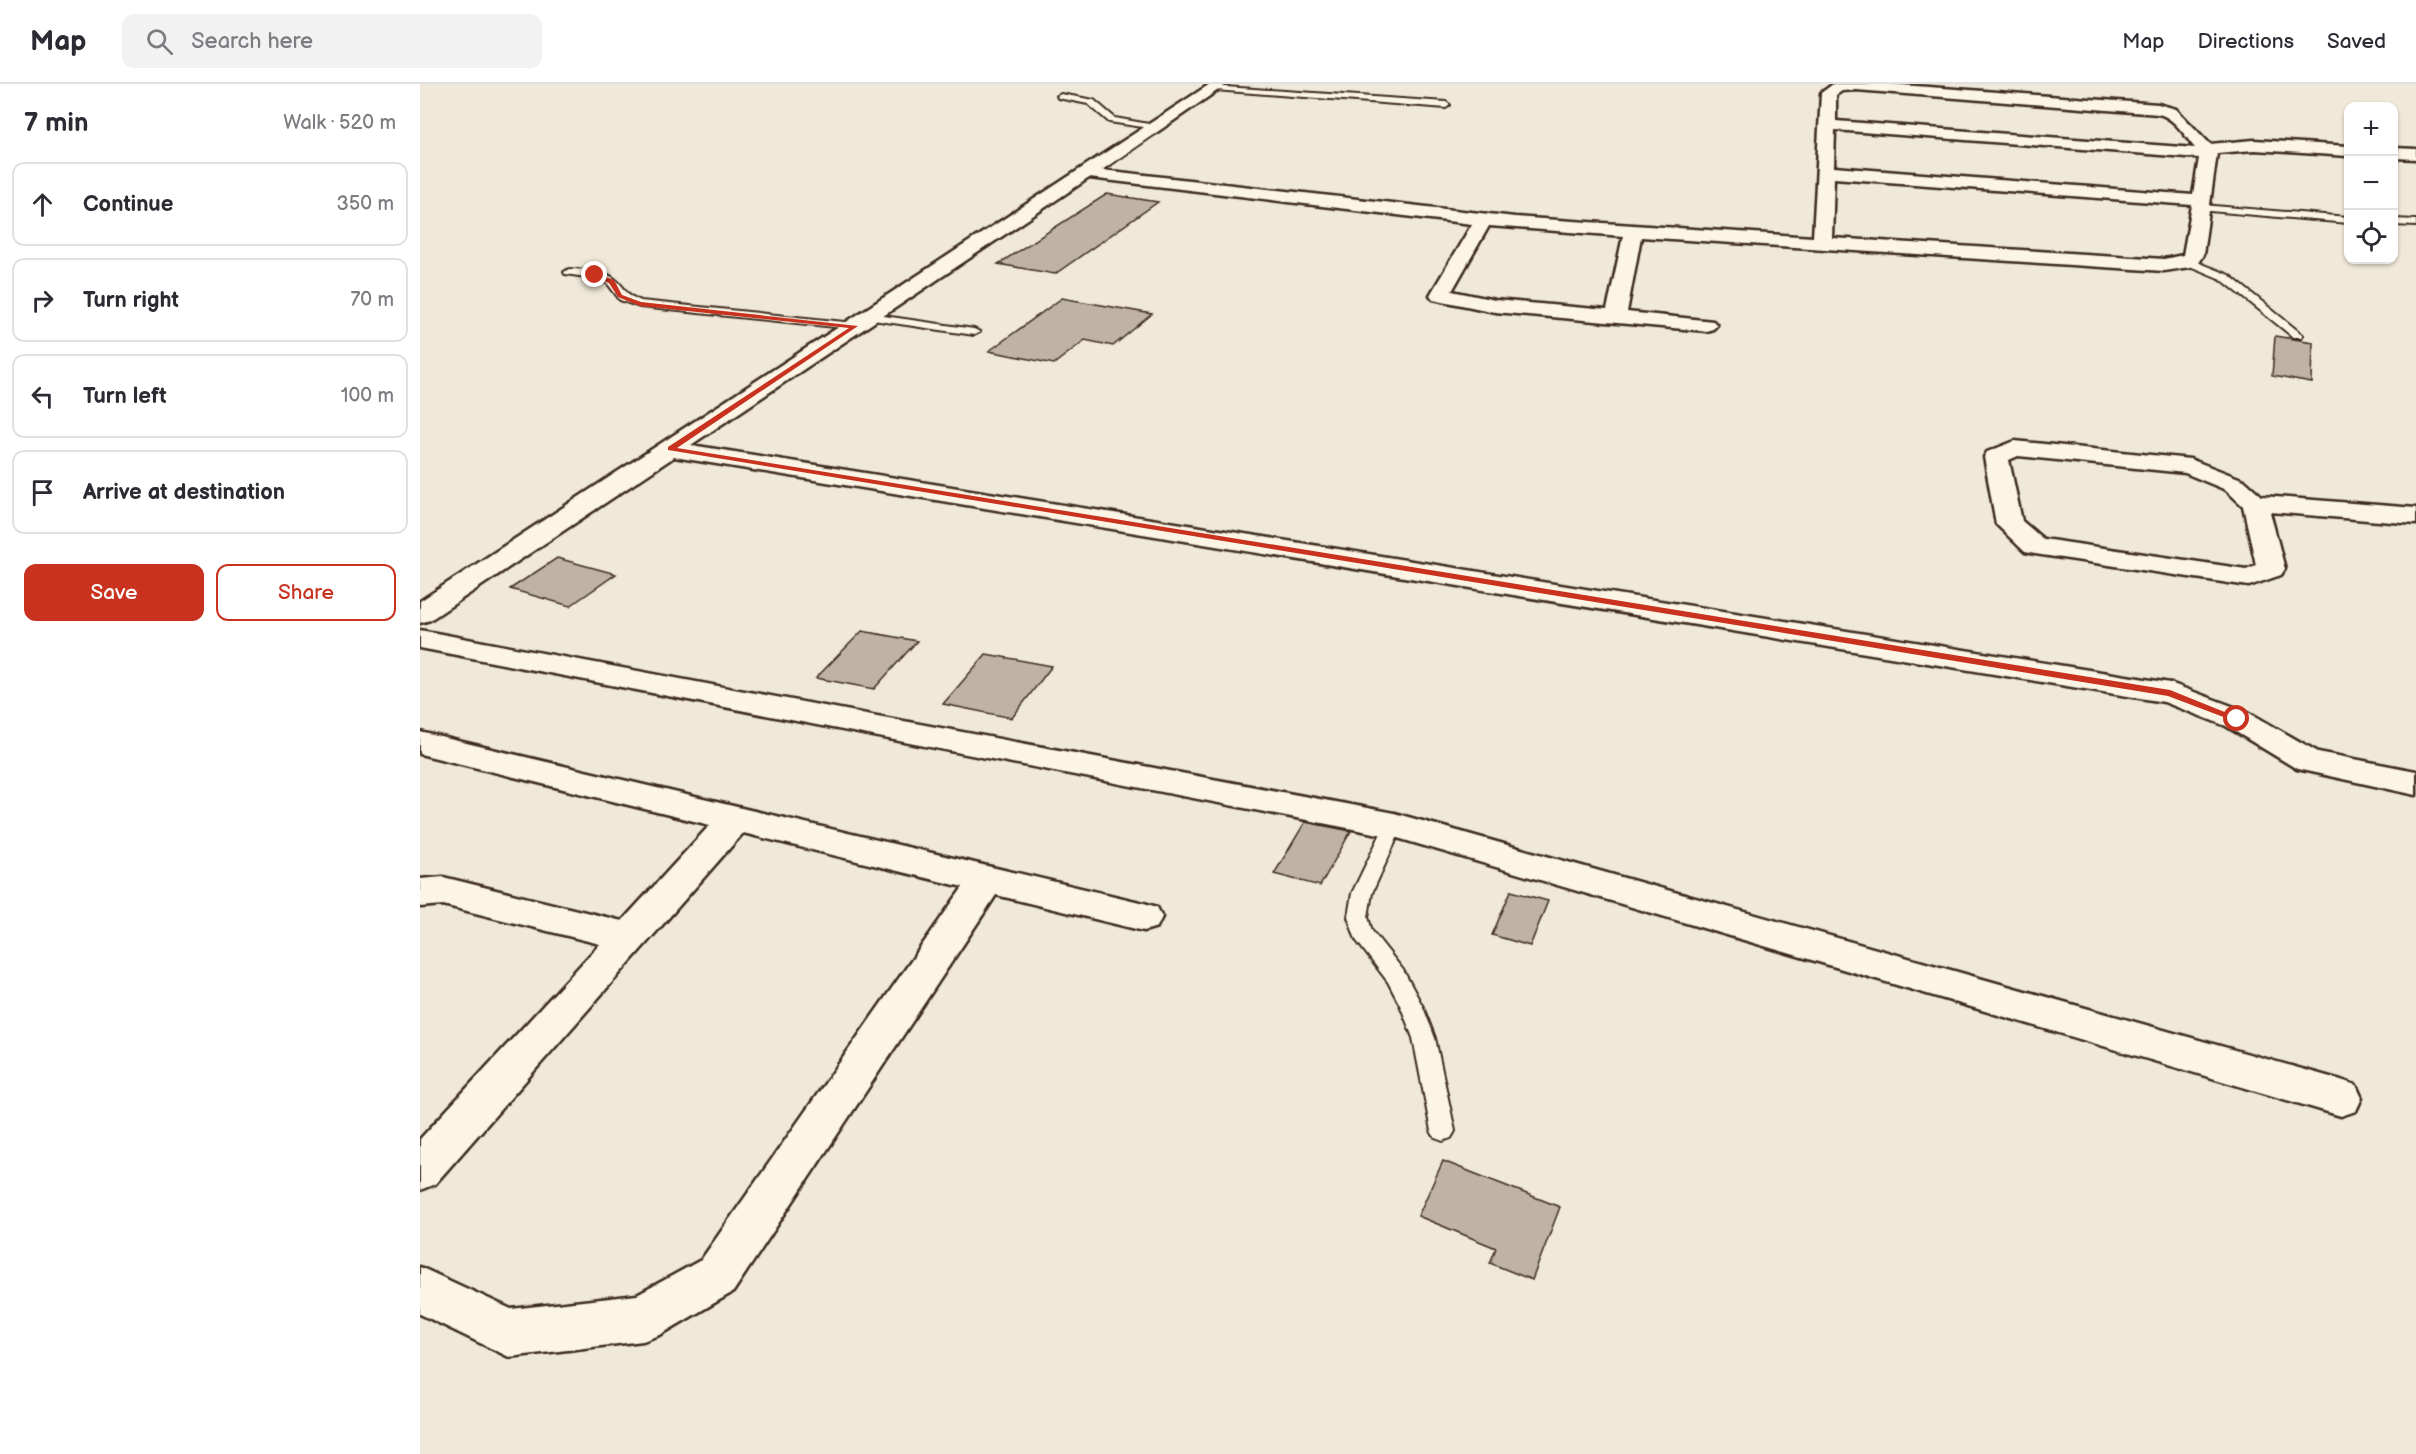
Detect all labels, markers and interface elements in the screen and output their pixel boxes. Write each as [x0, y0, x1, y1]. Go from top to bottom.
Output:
search box [122, 14, 542, 68]
text: Map [30, 25, 86, 58]
icon: search [143, 25, 176, 58]
text: Search here [191, 28, 313, 55]
text: Map [2122, 29, 2165, 54]
text: Directions [2198, 29, 2294, 54]
text: Saved [2327, 29, 2386, 54]
map controls [2344, 102, 2398, 264]
button: + [2344, 102, 2398, 156]
text: 7 min [24, 108, 88, 139]
text: Walk · 520 m [283, 111, 396, 135]
button: − [2344, 156, 2398, 210]
icon: ahead [26, 188, 59, 221]
text: Continue [83, 191, 173, 218]
text: 350 m [337, 192, 394, 216]
button: locate [2344, 210, 2398, 264]
route end [581, 261, 607, 287]
icon: right [26, 284, 59, 317]
text: Turn right [83, 287, 179, 314]
text: 70 m [350, 288, 394, 312]
icon: left [26, 380, 59, 413]
text: Turn left [83, 383, 167, 410]
text: 100 m [341, 384, 394, 408]
icon: arrive [26, 476, 59, 509]
text: Arrive at destination [83, 479, 285, 506]
button: Save [24, 564, 204, 621]
button: Share [216, 564, 396, 621]
route start [2223, 705, 2249, 731]

